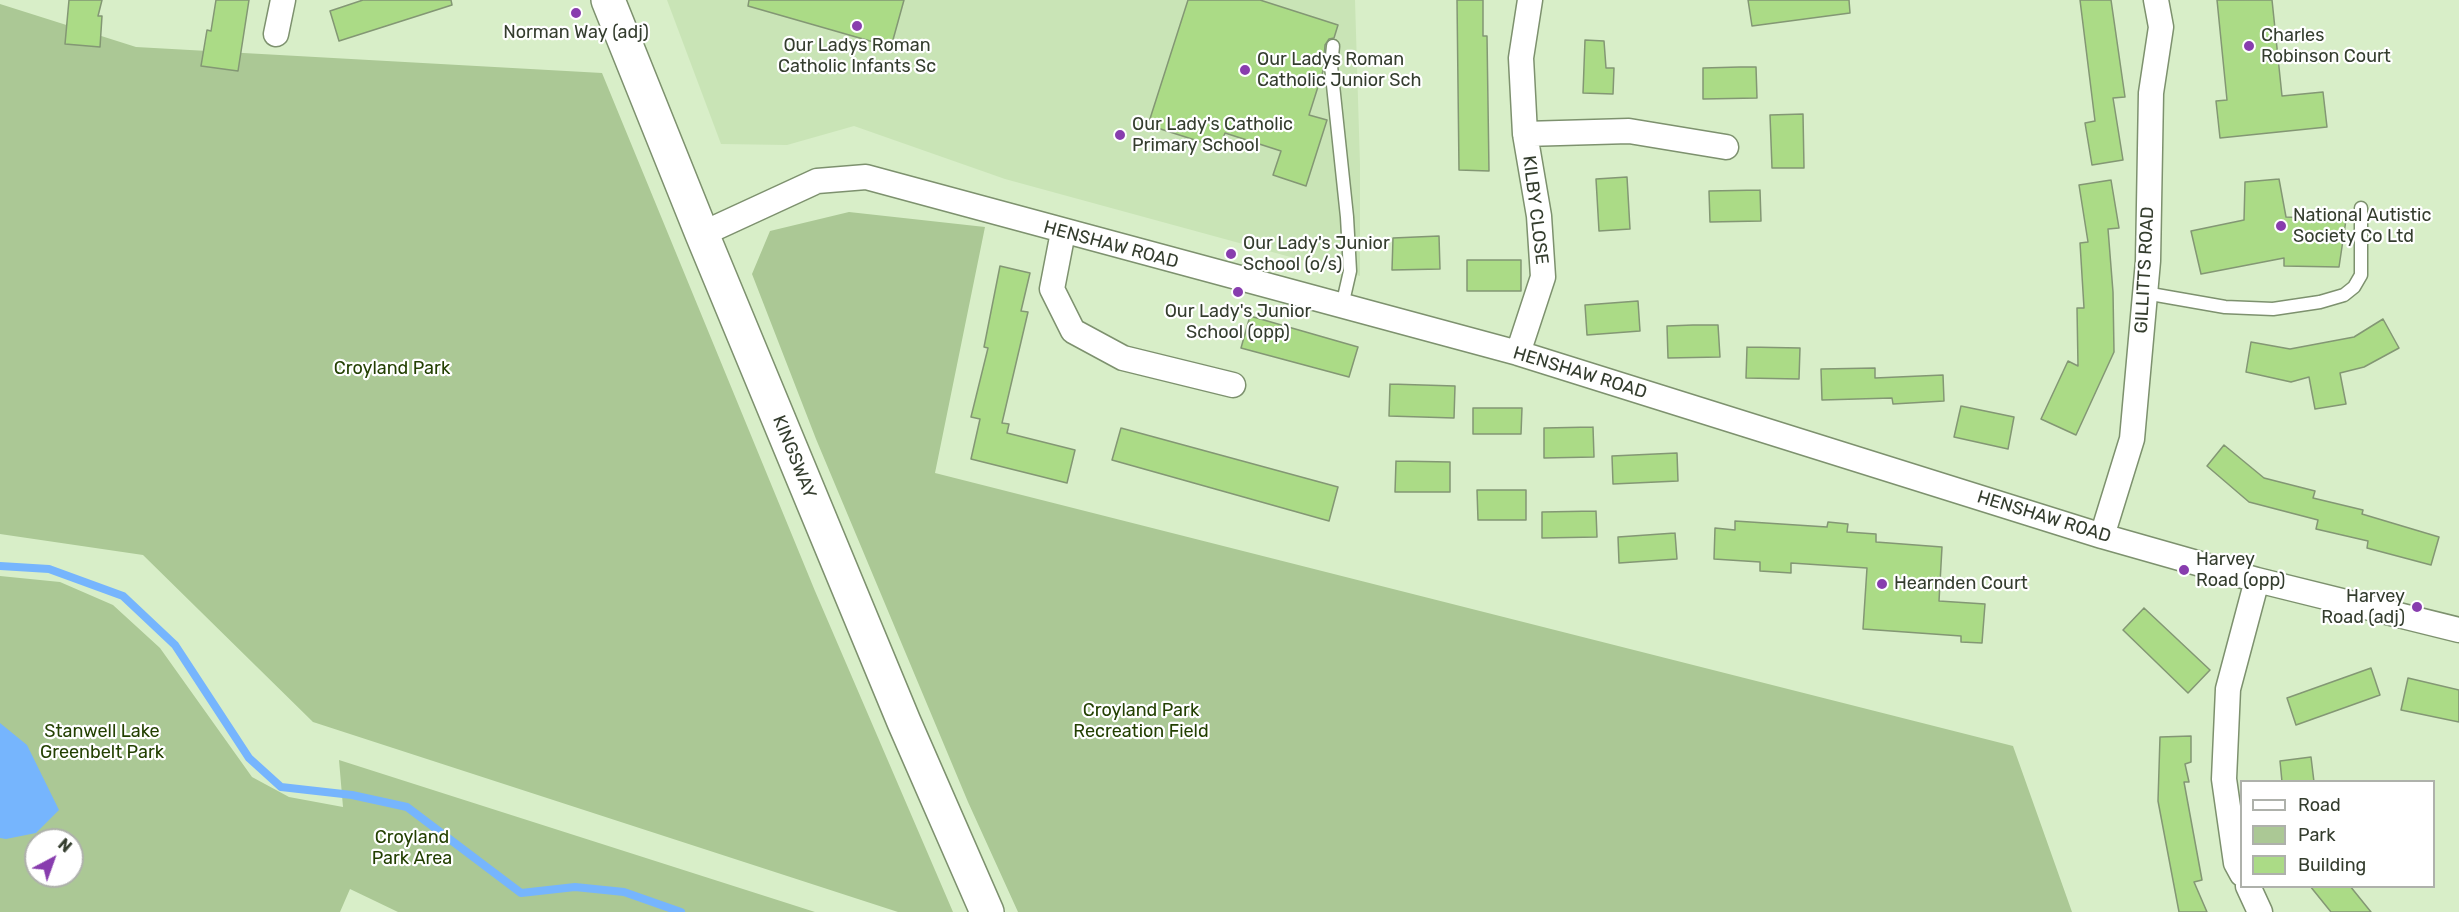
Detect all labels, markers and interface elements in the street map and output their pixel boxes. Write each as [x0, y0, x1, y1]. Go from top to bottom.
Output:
marker: Norman Way (adj) [569, 6, 583, 20]
marker: Our Ladys Roman Catholic Infants Sc [850, 19, 864, 33]
place label: Norman Way (adj) [503, 22, 649, 44]
place label: Charles Robinson Court [2261, 25, 2391, 68]
place label: Our Ladys Roman Catholic Infants Sc [778, 35, 936, 78]
marker: Charles Robinson Court [2242, 39, 2256, 53]
place label: Our Ladys Roman Catholic Junior Sch [1257, 49, 1421, 92]
marker: Our Ladys Roman Catholic Junior Sch [1238, 63, 1252, 77]
place label: Our Lady's Catholic Primary School [1132, 114, 1293, 156]
marker: Our Lady's Catholic Primary School [1113, 128, 1127, 142]
street label: KILBY CLOSE [1518, 154, 1552, 266]
place label: National Autistic Society Co Ltd [2293, 205, 2431, 248]
street label: GILLITTS ROAD [2131, 206, 2159, 334]
street label: HENSHAW ROAD [1041, 217, 1181, 273]
marker: National Autistic Society Co Ltd [2274, 219, 2288, 233]
place label: Our Lady's Junior School (o/s) [1243, 233, 1390, 276]
marker: Our Lady's Junior School (o/s) [1224, 247, 1238, 261]
marker: Our Lady's Junior School (opp) [1231, 285, 1245, 299]
place label: Our Lady's Junior School (opp) [1165, 301, 1311, 344]
street label: HENSHAW ROAD [1510, 342, 1650, 404]
park label: Croyland Park [334, 358, 450, 380]
street label: KINGSWAY [768, 412, 820, 502]
street label: HENSHAW ROAD [1974, 486, 2114, 548]
place label: Harvey Road (opp) [2196, 549, 2285, 592]
marker: Harvey Road (opp) [2177, 563, 2191, 577]
place label: Hearnden Court [1894, 573, 2028, 595]
marker: Hearnden Court [1875, 577, 1889, 591]
place label: Harvey Road (adj) [2321, 586, 2405, 628]
marker: Harvey Road (adj) [2410, 600, 2424, 614]
park label: Croyland Park Recreation Field [1073, 700, 1209, 742]
park label: Stanwell Lake Greenbelt Park [40, 721, 164, 764]
legend [2240, 780, 2435, 888]
text: Road [2298, 794, 2341, 816]
text: Park [2298, 824, 2335, 846]
park label: Croyland Park Area [372, 827, 452, 870]
north arrow [24, 828, 84, 888]
text: N [54, 835, 75, 856]
text: Building [2298, 854, 2366, 876]

